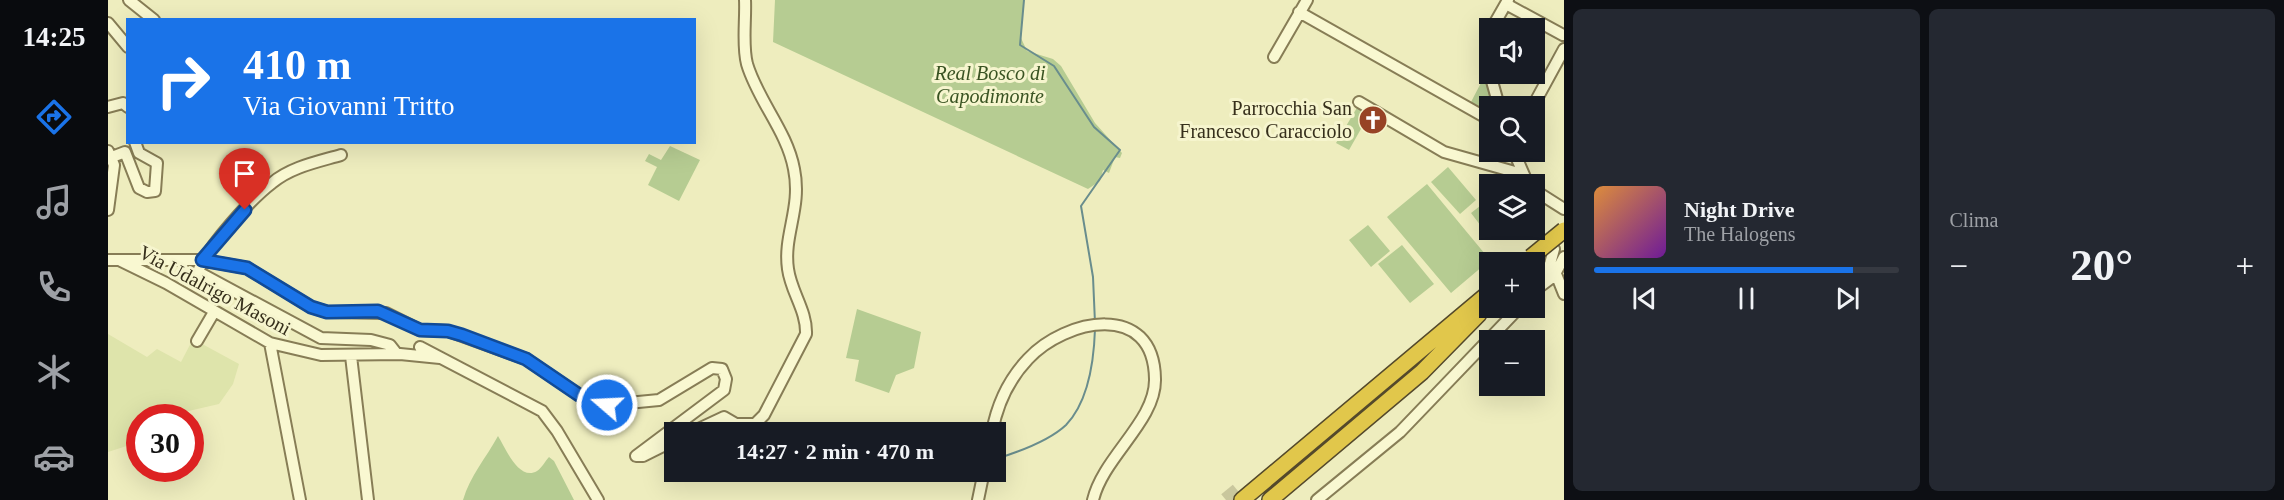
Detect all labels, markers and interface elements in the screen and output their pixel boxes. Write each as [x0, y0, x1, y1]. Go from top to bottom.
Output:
map controls [1479, 18, 1545, 396]
button: sound [1479, 18, 1545, 84]
text: 14:25 [23, 22, 86, 52]
icon: right [144, 42, 222, 120]
text: 410 m [243, 42, 352, 88]
park label: Real Bosco di Capodimonte [933, 62, 1046, 108]
text: Via Giovanni Tritto [243, 91, 454, 121]
icon: directions [33, 96, 75, 138]
button: search [1479, 96, 1545, 162]
place label: Parrocchia San Francesco Caracciolo [1179, 97, 1352, 142]
church icon: Parrocchia San Francesco Caracciolo [1357, 104, 1389, 136]
pin [219, 148, 270, 210]
icon: arrive [228, 157, 261, 190]
button: layers [1479, 174, 1545, 240]
icon: music [33, 181, 75, 223]
text: Night Drive [1684, 197, 1795, 222]
text: Clima [1950, 209, 1998, 231]
text: The Halogens [1684, 223, 1796, 245]
text: 20° [2070, 240, 2133, 290]
street label: Via Udalrigo Masoni [135, 241, 295, 340]
text: − [1950, 248, 1968, 284]
text: + [2235, 248, 2254, 284]
button: + [1479, 252, 1545, 318]
icon: phone [33, 266, 75, 308]
icon: previous [1628, 282, 1661, 315]
icon: pause [1730, 282, 1763, 315]
icon: next [1831, 282, 1864, 315]
button: − [1479, 330, 1545, 396]
icon: climate [33, 351, 75, 393]
position arrow [575, 373, 639, 437]
speed limit sign: 30 [126, 404, 204, 482]
icon: car [33, 436, 75, 478]
text: 14:27 · 2 min · 470 m [736, 439, 934, 464]

